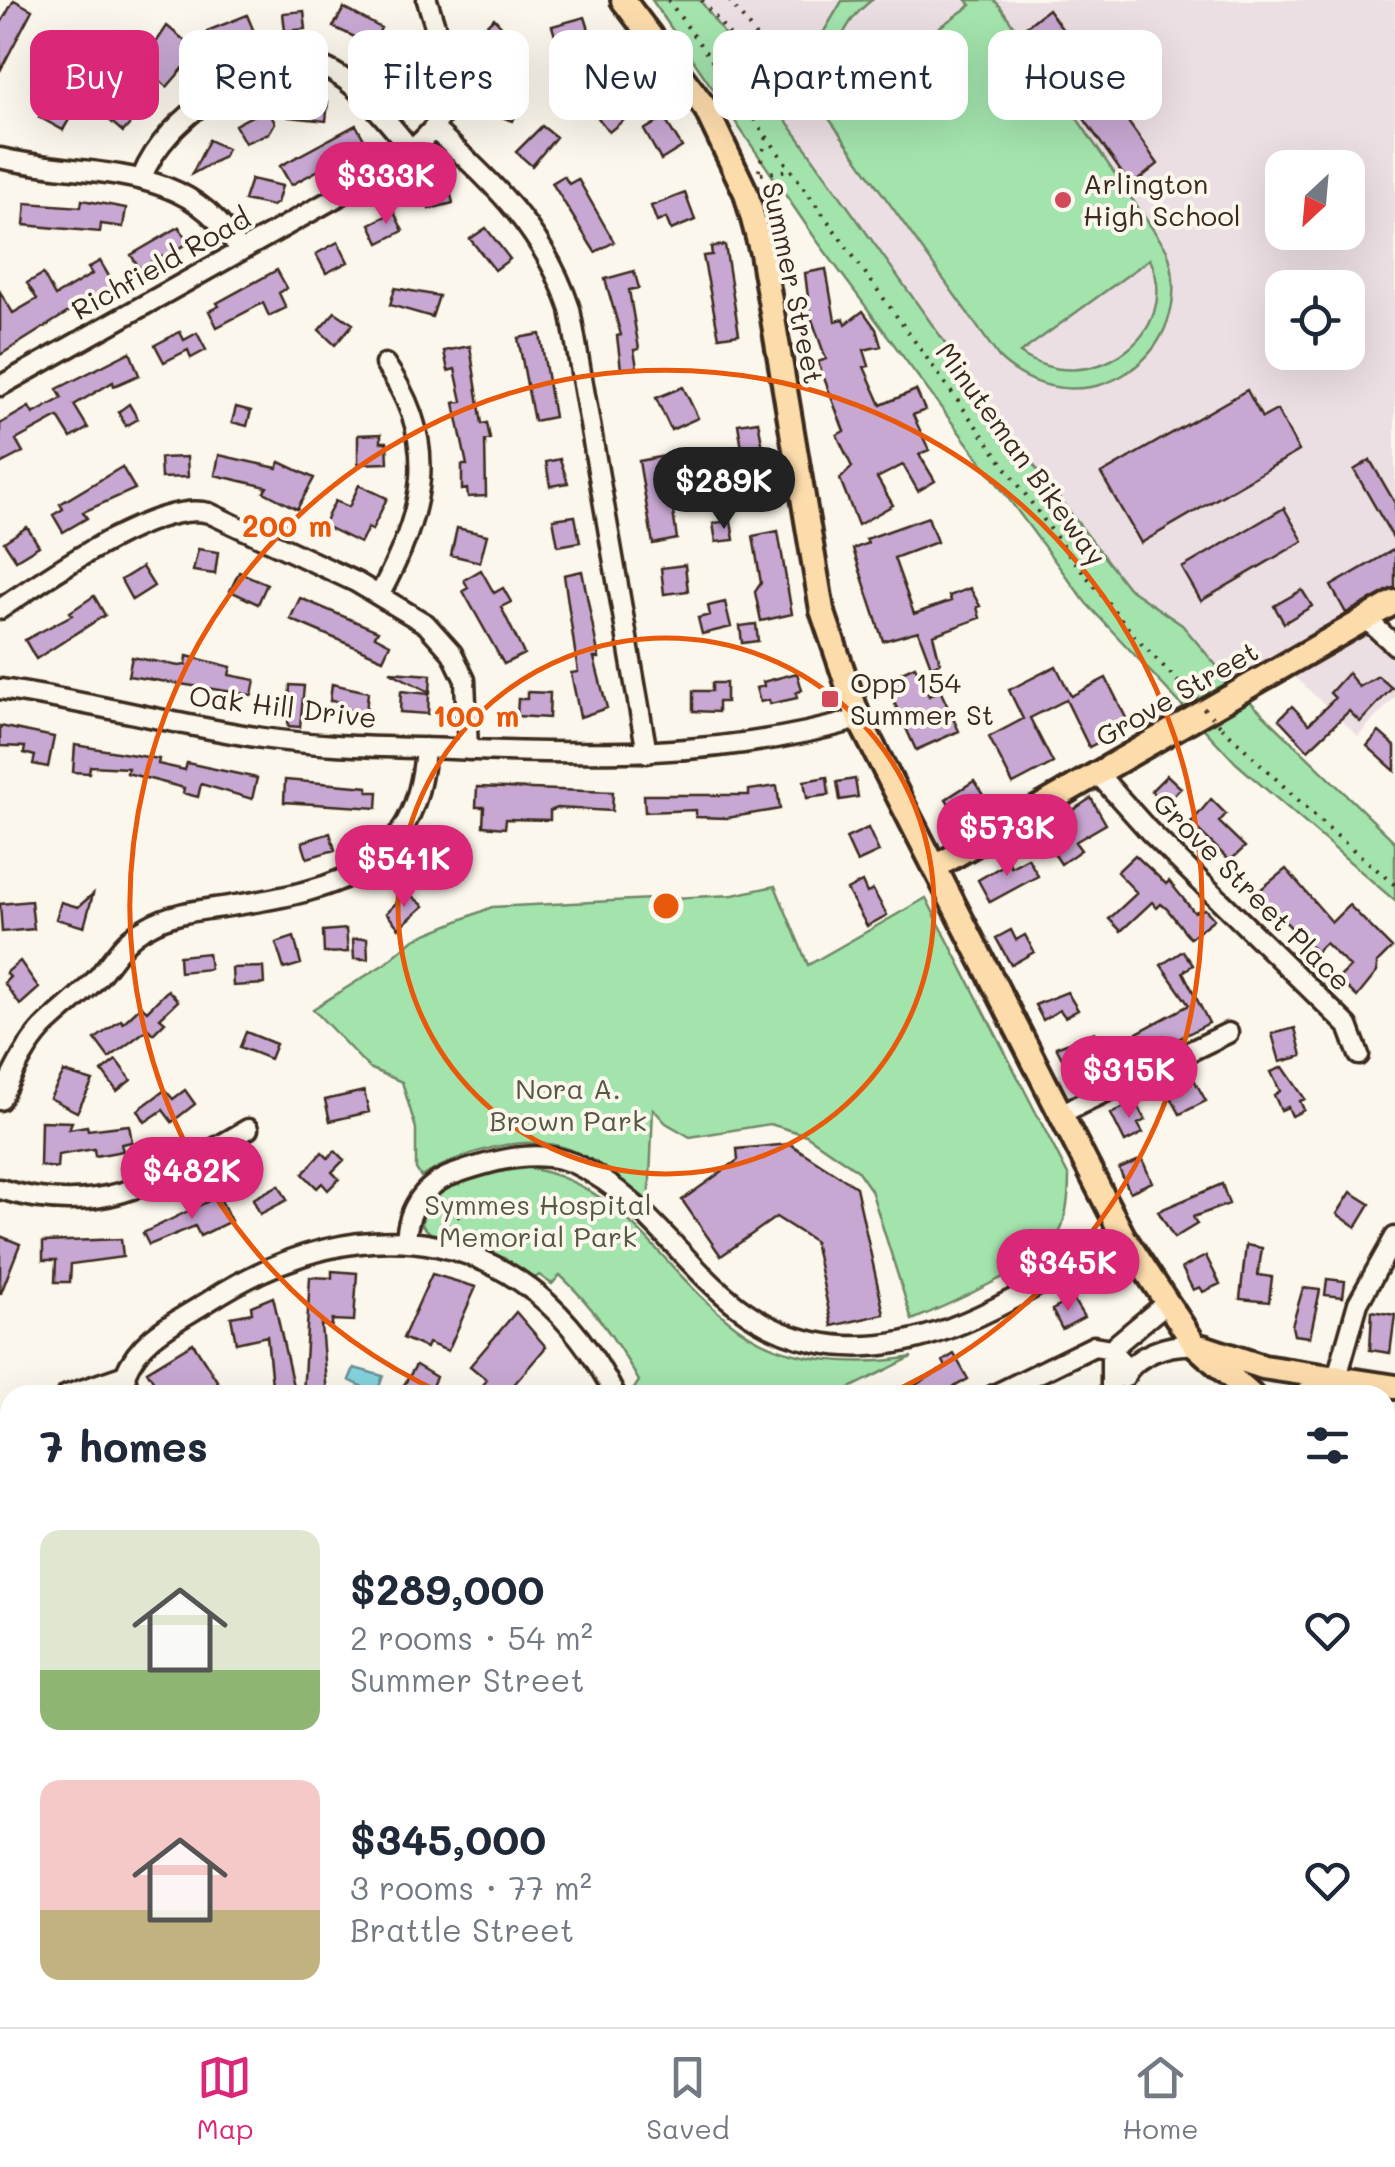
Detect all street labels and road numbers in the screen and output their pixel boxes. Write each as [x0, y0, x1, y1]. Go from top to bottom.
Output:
street label: Summer Street [755, 179, 833, 387]
street label: Richfield Road [65, 199, 256, 327]
street label: Minuteman Bikeway [929, 335, 1115, 572]
street label: Grove Street [1089, 632, 1264, 754]
street label: Oak Hill Drive [187, 677, 379, 735]
street label: Grove Street Place [1146, 785, 1359, 998]

